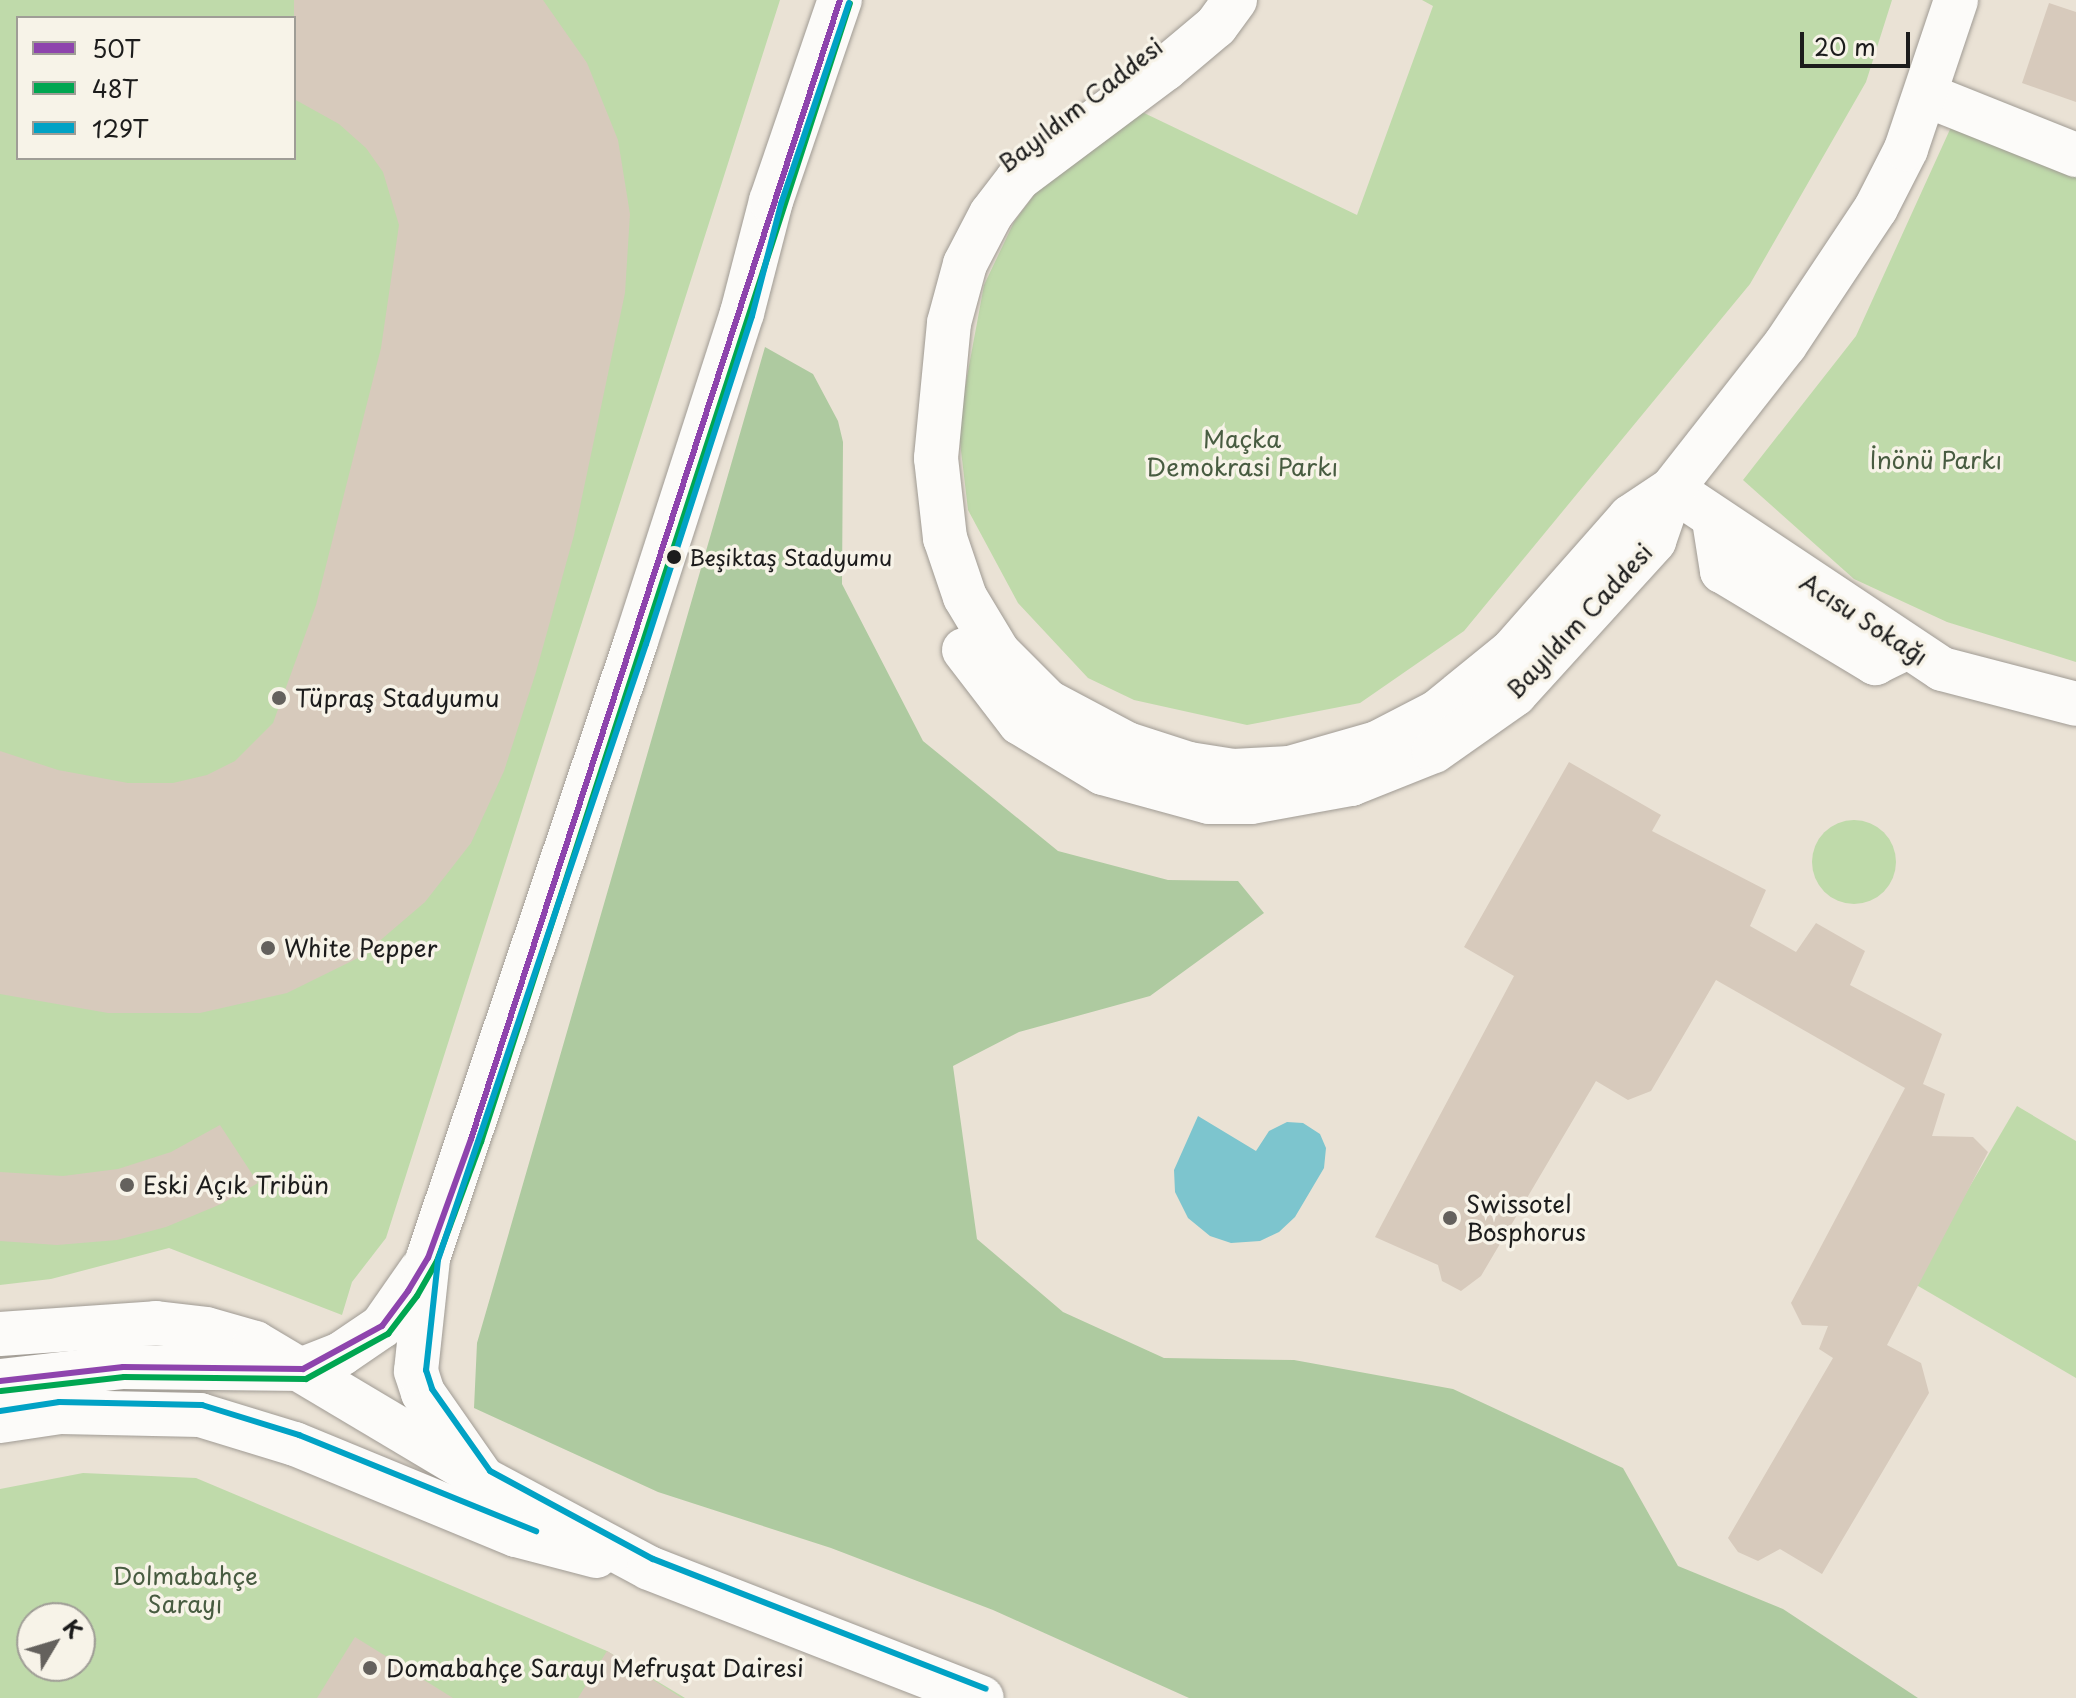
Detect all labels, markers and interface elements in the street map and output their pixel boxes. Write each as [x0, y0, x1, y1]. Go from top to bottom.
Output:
legend [16, 16, 296, 160]
scale bar [1804, 16, 1914, 66]
text: 20 m [1814, 28, 1876, 64]
text: 50T [92, 30, 140, 66]
street label: Bayıldım Caddesi [992, 32, 1168, 178]
text: 48T [92, 70, 138, 106]
text: 129T [92, 110, 149, 146]
park label: Maçka Demokrasi Parkı [1145, 425, 1339, 481]
park label: İnönü Parkı [1870, 446, 2002, 474]
street label: Bayıldım Caddesi [1500, 538, 1658, 704]
place label: Beşiktaş Stadyumu [689, 544, 892, 570]
marker: Beşiktaş Stadyumu [666, 549, 682, 565]
street label: Acısu Sokağı [1794, 567, 1934, 671]
place label: Tüpraş Stadyumu [295, 684, 500, 712]
marker: Tüpraş Stadyumu [270, 689, 288, 707]
place label: White Pepper [284, 934, 438, 962]
marker: White Pepper [259, 939, 277, 957]
place label: Eski Açık Tribün [143, 1171, 330, 1199]
marker: Eski Açık Tribün [118, 1176, 136, 1194]
place label: Swissotel Bosphorus [1466, 1190, 1586, 1246]
marker: Swissotel Bosphorus [1441, 1209, 1459, 1227]
park label: Dolmabahçe Sarayı [112, 1562, 258, 1618]
north arrow [16, 1602, 96, 1682]
text: K [56, 1612, 92, 1645]
place label: Domabahçe Sarayı Mefruşat Dairesi [386, 1654, 807, 1682]
marker: Domabahçe Sarayı Mefruşat Dairesi [361, 1659, 379, 1677]

